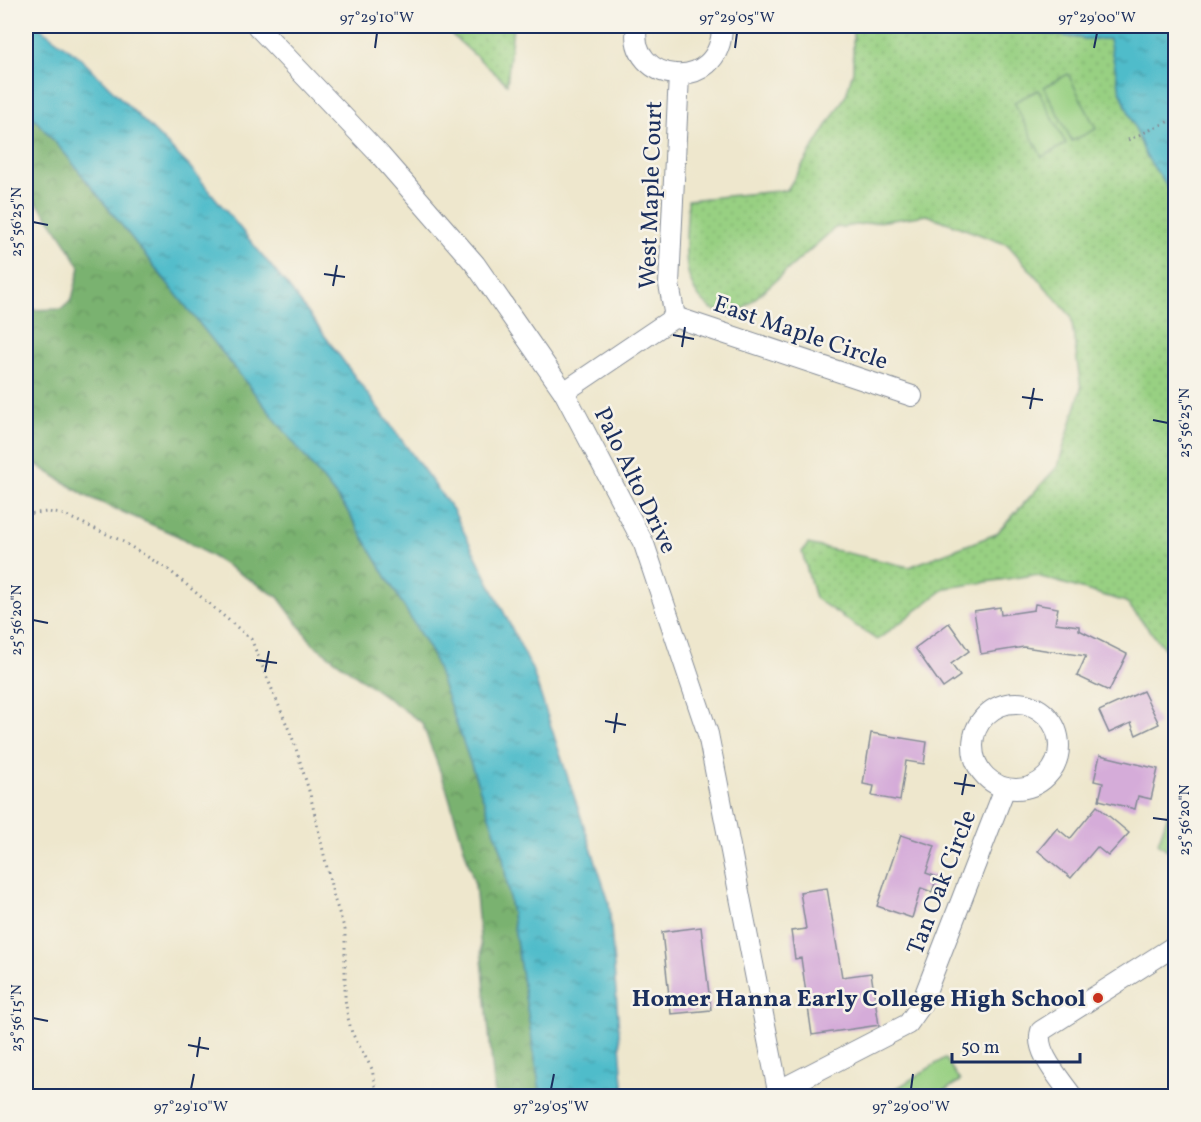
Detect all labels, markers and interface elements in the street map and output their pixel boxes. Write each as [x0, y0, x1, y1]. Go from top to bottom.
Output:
text: 97°29'10"W [340, 8, 414, 29]
text: 97°29'05"W [699, 8, 775, 29]
text: 97°29'00"W [1058, 8, 1136, 29]
street label: West Maple Court [632, 100, 672, 290]
text: 25°56'25"N [7, 187, 28, 257]
street label: East Maple Circle [708, 288, 892, 380]
text: 25°56'25"N [1175, 388, 1196, 458]
street label: Palo Alto Drive [584, 402, 684, 560]
text: 25°56'20"N [7, 584, 28, 656]
text: 25°56'20"N [1175, 784, 1196, 856]
street label: Tan Oak Circle [900, 805, 986, 960]
place label: Homer Hanna Early College High School [632, 983, 1086, 1017]
text: 25°56'15"N [7, 984, 28, 1052]
marker: Homer Hanna Early College High School [1091, 991, 1105, 1005]
scale bar [952, 1026, 1080, 1064]
text: 50 m [961, 1036, 1000, 1061]
text: 97°29'10"W [154, 1097, 228, 1118]
text: 97°29'05"W [513, 1097, 589, 1118]
text: 97°29'00"W [872, 1097, 950, 1118]

